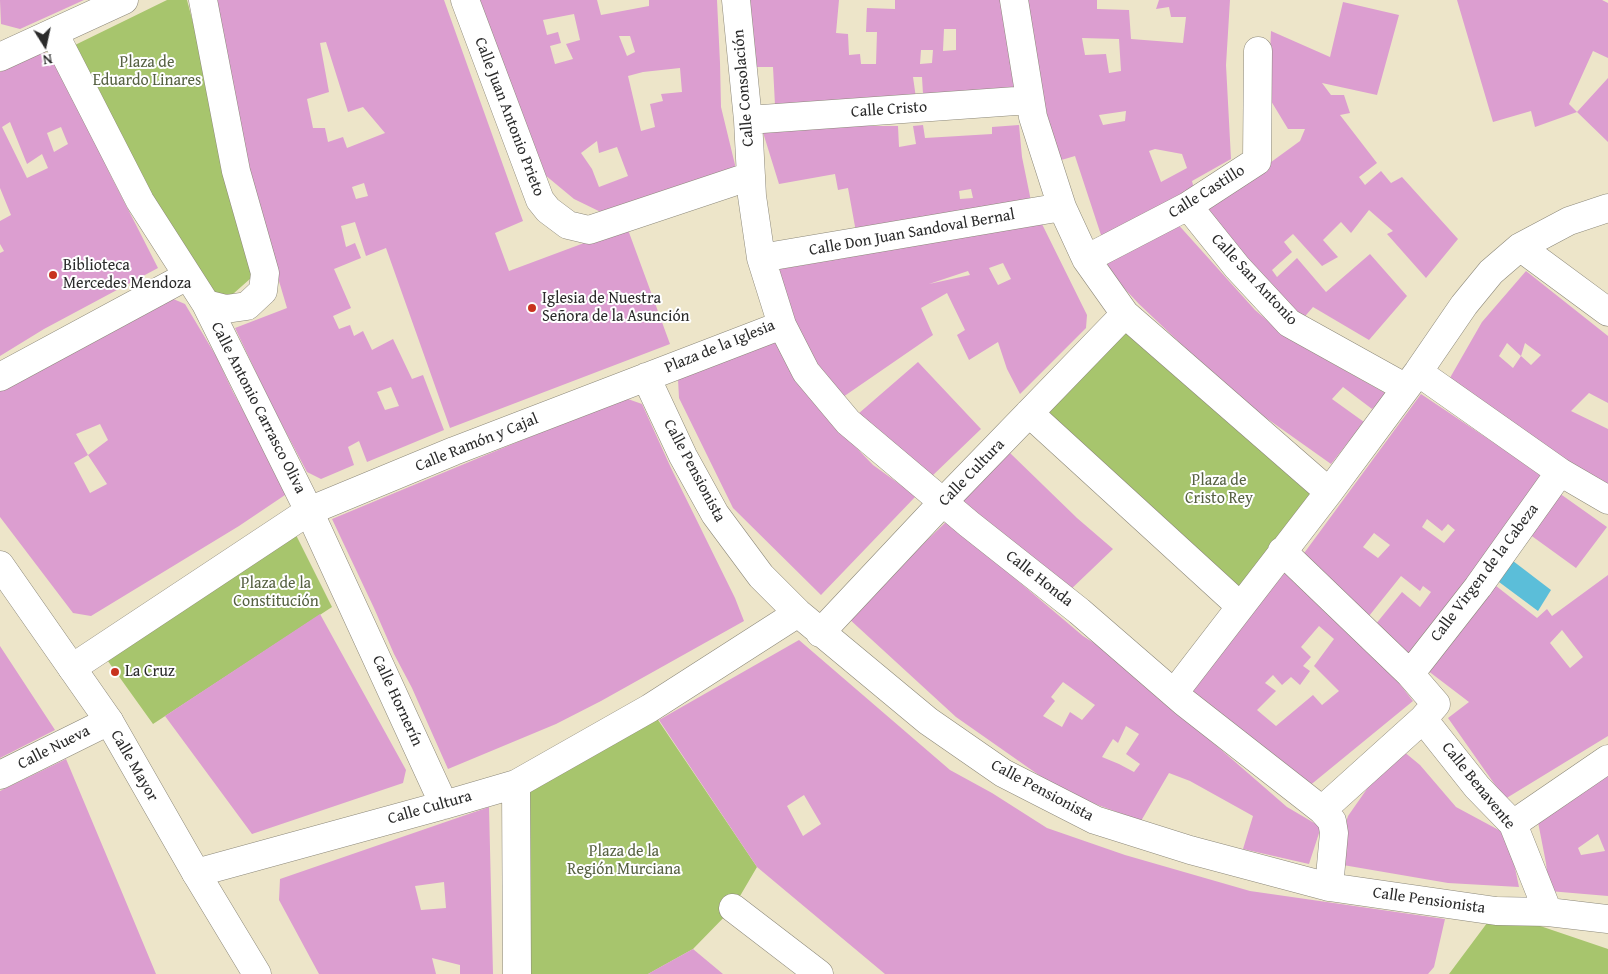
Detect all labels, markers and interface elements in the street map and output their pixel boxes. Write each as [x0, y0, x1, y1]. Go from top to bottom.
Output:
north arrow [20, 20, 70, 70]
street label: Calle Consolación [729, 29, 759, 147]
street label: Calle Juan Antonio Prieto [470, 35, 548, 199]
text: N [41, 49, 54, 70]
park label: Plaza de Eduardo Linares [93, 53, 201, 91]
street label: Calle Cristo [850, 98, 928, 122]
street label: Calle Castillo [1165, 161, 1249, 223]
street label: Calle Don Juan Sandoval Bernal [808, 205, 1016, 261]
street label: Calle San Antonio [1207, 230, 1301, 330]
place label: Biblioteca Mercedes Mendoza [63, 256, 191, 294]
marker: Biblioteca Mercedes Mendoza [47, 269, 59, 281]
place label: Iglesia de Nuestra Señora de la Asunción [542, 289, 690, 327]
marker: Iglesia de Nuestra Señora de la Asunción [526, 302, 538, 314]
street label: Plaza de la Iglesia [662, 316, 778, 378]
street label: Calle Antonio Carrasco Oliva [206, 319, 310, 497]
street label: Calle Ramón y Cajal [413, 410, 541, 476]
street label: Calle Pensionista [659, 416, 729, 526]
street label: Calle Cultura [935, 435, 1009, 511]
park label: Plaza de Cristo Rey [1185, 471, 1253, 509]
street label: Calle Virgen de la Cabeza [1427, 500, 1543, 646]
street label: Calle Honda [1002, 547, 1076, 611]
park label: Plaza de la Constitución [233, 574, 319, 612]
street label: Calle Hornerín [368, 652, 426, 750]
place label: La Cruz [125, 662, 175, 682]
marker: La Cruz [109, 666, 121, 678]
street label: Calle Nueva [15, 722, 93, 774]
street label: Calle Mayor [106, 727, 162, 805]
street label: Calle Benavente [1437, 739, 1519, 833]
street label: Calle Pensionista [987, 756, 1097, 826]
street label: Calle Cultura [386, 787, 474, 829]
park label: Plaza de la Región Murciana [567, 842, 681, 880]
street label: Calle Pensionista [1372, 884, 1486, 918]

